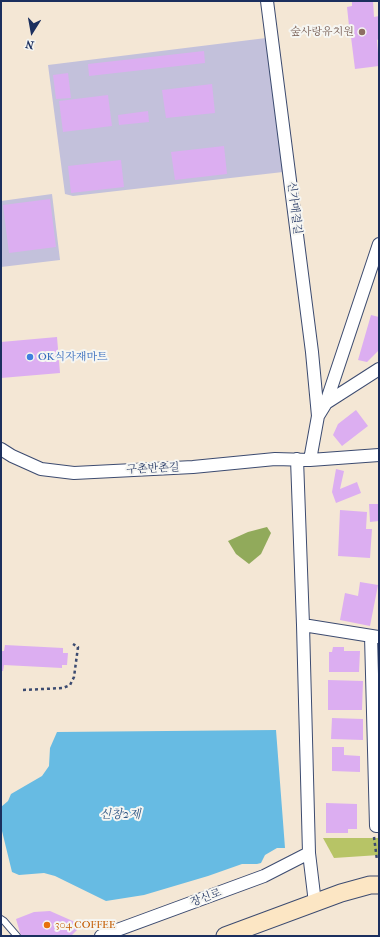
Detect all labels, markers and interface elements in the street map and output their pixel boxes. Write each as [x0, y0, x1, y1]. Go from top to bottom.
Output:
north arrow [12, 12, 52, 52]
place label: 숲사랑유치원 [290, 25, 354, 39]
marker: 숲사랑유치원 [357, 27, 367, 37]
text: N [24, 37, 35, 51]
street label: 신가매결길 [284, 181, 304, 235]
place label: OK식자재마트 [38, 350, 108, 364]
marker: OK식자재마트 [25, 352, 35, 362]
street label: 구촌반촌길 [126, 461, 180, 477]
water label: 신창2제 [100, 808, 140, 822]
street label: 장신로 [189, 886, 223, 910]
place label: 304 COFFEE [55, 918, 116, 932]
marker: 304 COFFEE [42, 920, 52, 930]

